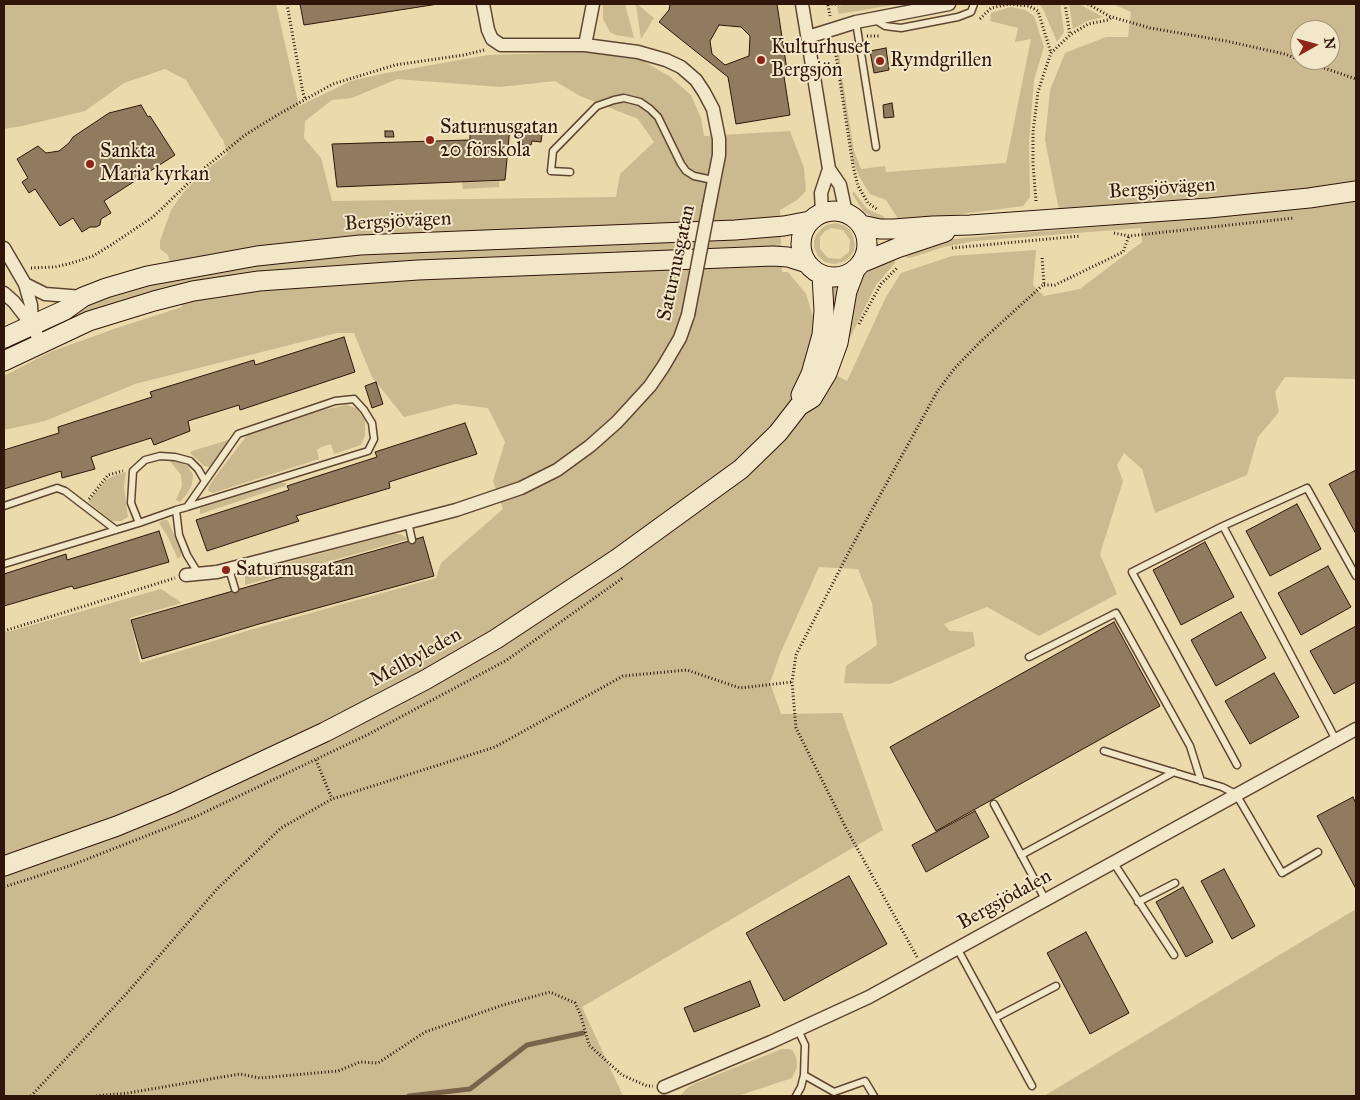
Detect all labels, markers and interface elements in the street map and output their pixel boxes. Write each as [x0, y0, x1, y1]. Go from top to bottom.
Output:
north arrow [1290, 20, 1340, 70]
place label: Kulturhuset Bergsjön [771, 36, 870, 83]
text: N [1320, 36, 1339, 50]
place label: Rymdgrillen [890, 49, 992, 73]
marker: Kulturhuset Bergsjön [755, 54, 767, 66]
marker: Rymdgrillen [874, 55, 886, 67]
place label: Saturnusgatan 20 förskola [440, 116, 558, 163]
marker: Saturnusgatan 20 förskola [424, 134, 436, 146]
place label: Sankta Maria kyrkan [100, 140, 209, 187]
marker: Sankta Maria kyrkan [84, 158, 96, 170]
street label: Bergsjövägen [1108, 173, 1216, 205]
street label: Saturnusgatan [653, 203, 701, 323]
street label: Bergsjövägen [344, 207, 452, 237]
place label: Saturnusgatan [236, 558, 354, 582]
marker: Saturnusgatan [220, 564, 232, 576]
street label: Mellbyleden [366, 623, 466, 693]
street label: Bergsjödalen [954, 864, 1056, 936]

